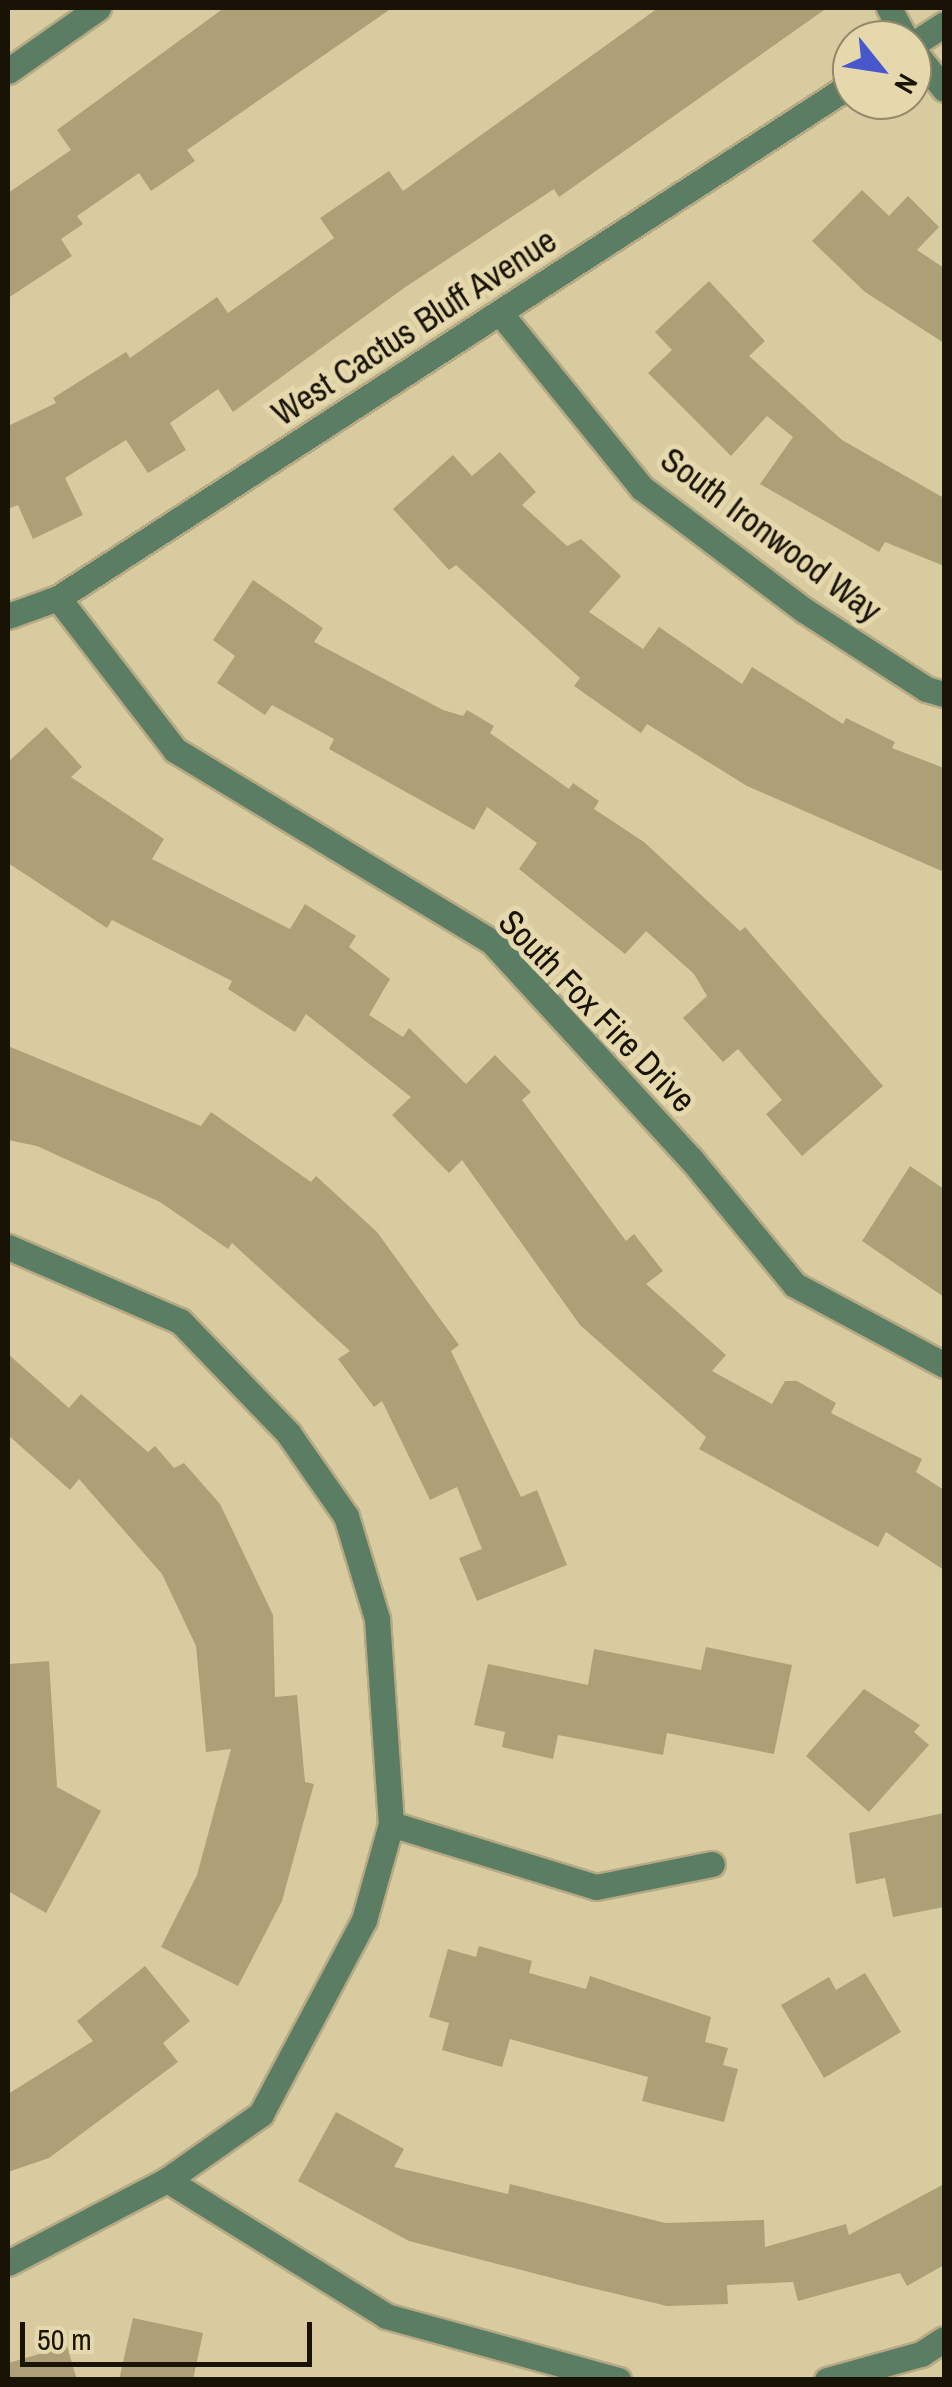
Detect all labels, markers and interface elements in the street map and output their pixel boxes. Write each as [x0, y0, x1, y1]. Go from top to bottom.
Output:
north arrow [832, 20, 932, 120]
text: N [886, 67, 927, 101]
street label: West Cactus Bluff Avenue [263, 219, 565, 435]
street label: South Ironwood Way [652, 438, 890, 632]
street label: South Fox Fire Drive [490, 901, 704, 1121]
scale bar [25, 2302, 318, 2364]
text: 50 m [37, 2319, 92, 2359]

